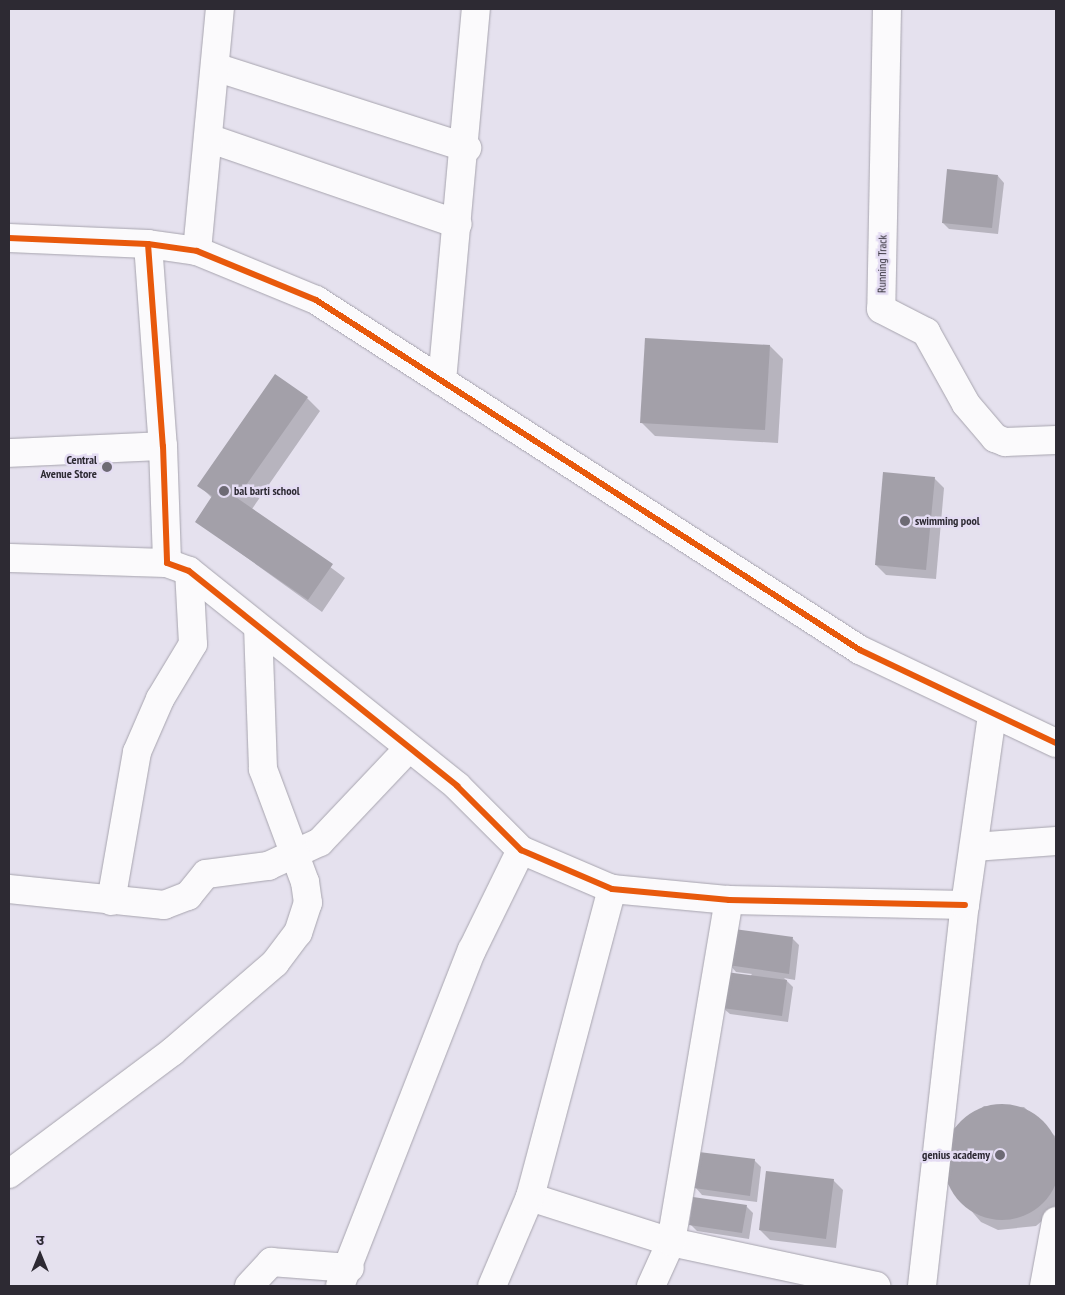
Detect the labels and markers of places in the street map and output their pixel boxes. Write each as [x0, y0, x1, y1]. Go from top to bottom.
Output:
place label: Central Avenue Store [41, 453, 97, 481]
marker: Central Avenue Store [101, 461, 113, 473]
place label: bal barti school [234, 484, 300, 498]
marker: bal barti school [218, 485, 230, 497]
place label: swimming pool [915, 514, 980, 528]
marker: swimming pool [899, 515, 911, 527]
place label: genius academy [922, 1148, 990, 1162]
marker: genius academy [994, 1149, 1006, 1161]

